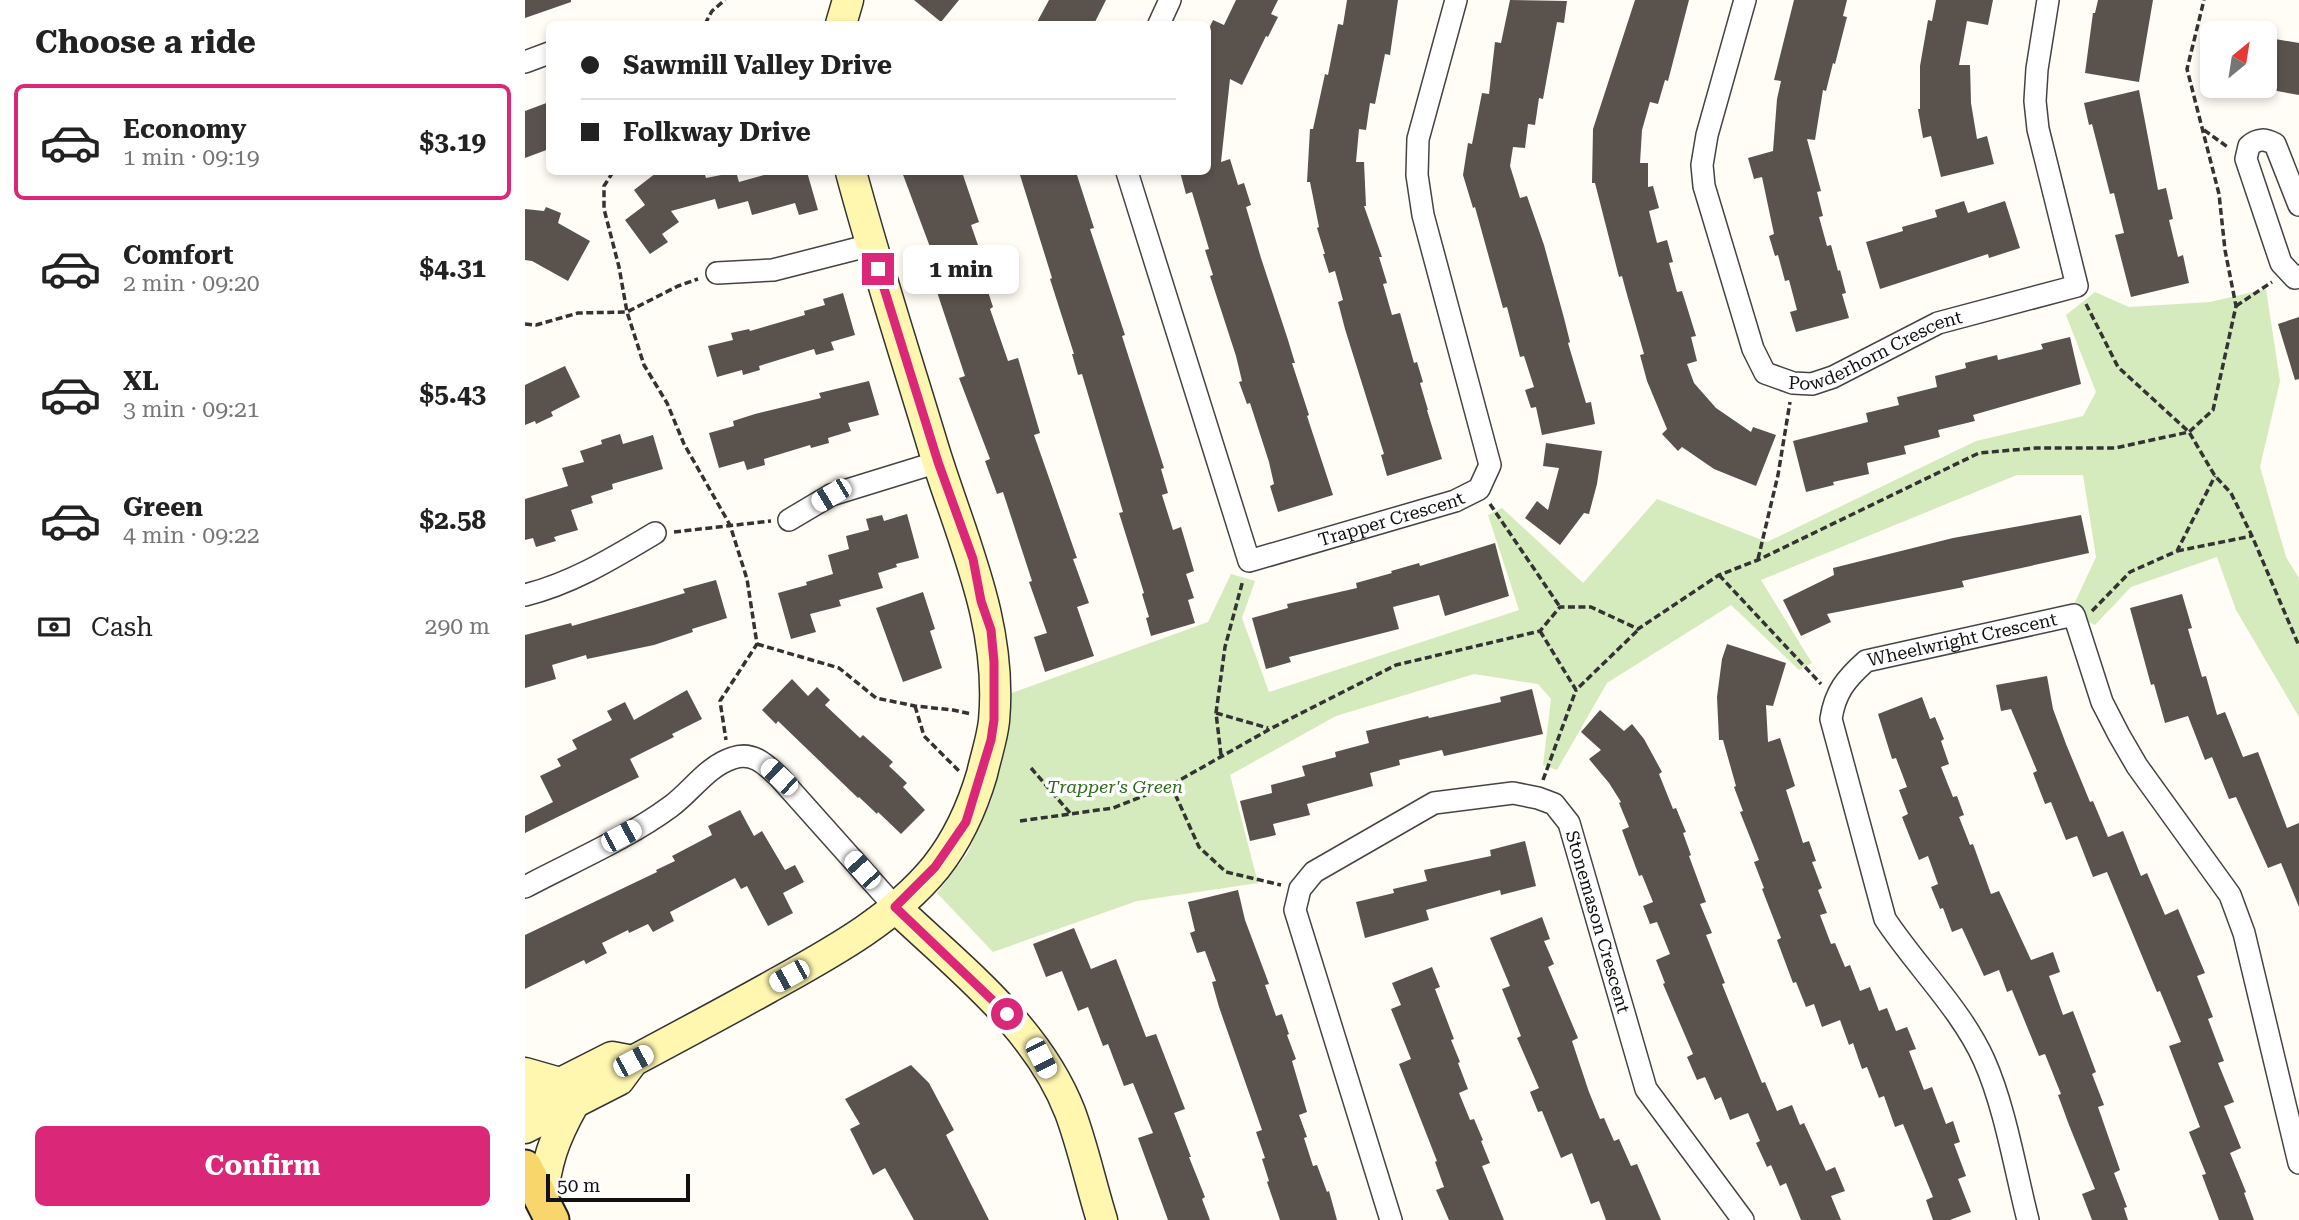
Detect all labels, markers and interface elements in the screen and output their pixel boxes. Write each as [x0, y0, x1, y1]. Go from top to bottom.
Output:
north arrow [2200, 21, 2277, 98]
map controls [2200, 21, 2277, 98]
text: Choose a ride [35, 23, 256, 61]
text: Sawmill Valley Drive [623, 50, 892, 80]
icon: car [39, 111, 102, 174]
text: Economy [123, 114, 246, 144]
text: Folkway Drive [623, 117, 811, 147]
text: $3.19 [420, 127, 486, 157]
text: 1 min · 09:19 [123, 144, 260, 171]
icon: car [39, 237, 102, 300]
text: Comfort [123, 240, 233, 270]
callout: 1 min [903, 244, 1018, 294]
text: $4.31 [420, 253, 486, 283]
route end [862, 253, 894, 285]
text: 1 min [929, 256, 993, 283]
text: 2 min · 09:20 [123, 270, 260, 297]
street label: Powderhorn Crescent [1788, 306, 1964, 394]
icon: car [39, 363, 102, 426]
text: XL [123, 366, 159, 396]
text: $5.43 [420, 379, 486, 409]
text: 3 min · 09:21 [123, 396, 260, 423]
car [808, 475, 855, 515]
street label: Trapper Crescent [1316, 487, 1468, 550]
icon: car [39, 489, 102, 552]
text: Green [123, 492, 203, 522]
text: $2.58 [420, 505, 486, 535]
text: 4 min · 09:22 [123, 522, 260, 549]
icon: cash [35, 608, 73, 646]
street label: Wheelwright Crescent [1865, 608, 2059, 670]
text: Cash [91, 612, 153, 642]
text: 290 m [425, 613, 490, 640]
car [757, 755, 802, 799]
park label: Trapper's Green [1047, 776, 1183, 797]
car [598, 817, 645, 855]
street label: Stonemason Crescent [1562, 828, 1635, 1016]
car [841, 847, 884, 893]
car [766, 957, 813, 995]
route start [991, 998, 1023, 1030]
car [1023, 1035, 1060, 1081]
car [610, 1042, 657, 1080]
button: Confirm [35, 1126, 490, 1206]
scale bar [546, 1171, 689, 1203]
text: 50 m [557, 1174, 600, 1197]

